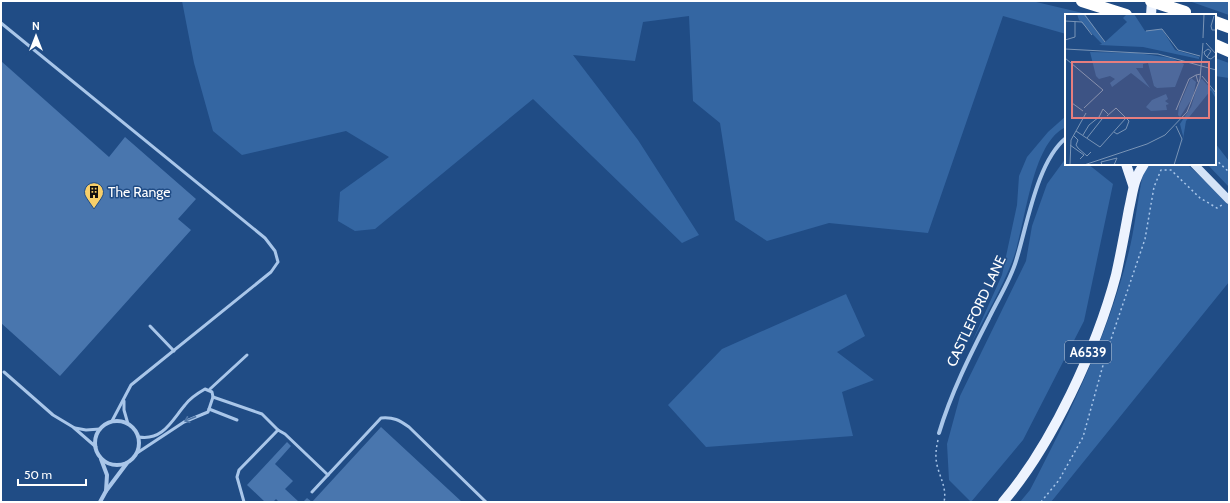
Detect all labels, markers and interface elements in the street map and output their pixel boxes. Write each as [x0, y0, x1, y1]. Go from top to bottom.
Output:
inset map [1065, 14, 1216, 165]
north arrow [16, 16, 56, 56]
text: N [32, 19, 40, 33]
building icon: The Range [83, 181, 105, 209]
place label: The Range [108, 183, 170, 201]
street label: CASTLEFORD LANE [942, 252, 1010, 369]
road number: A6539 [1065, 341, 1111, 363]
one-way arrow [185, 416, 197, 424]
scale bar [18, 461, 86, 487]
text: 50 m [24, 467, 52, 482]

